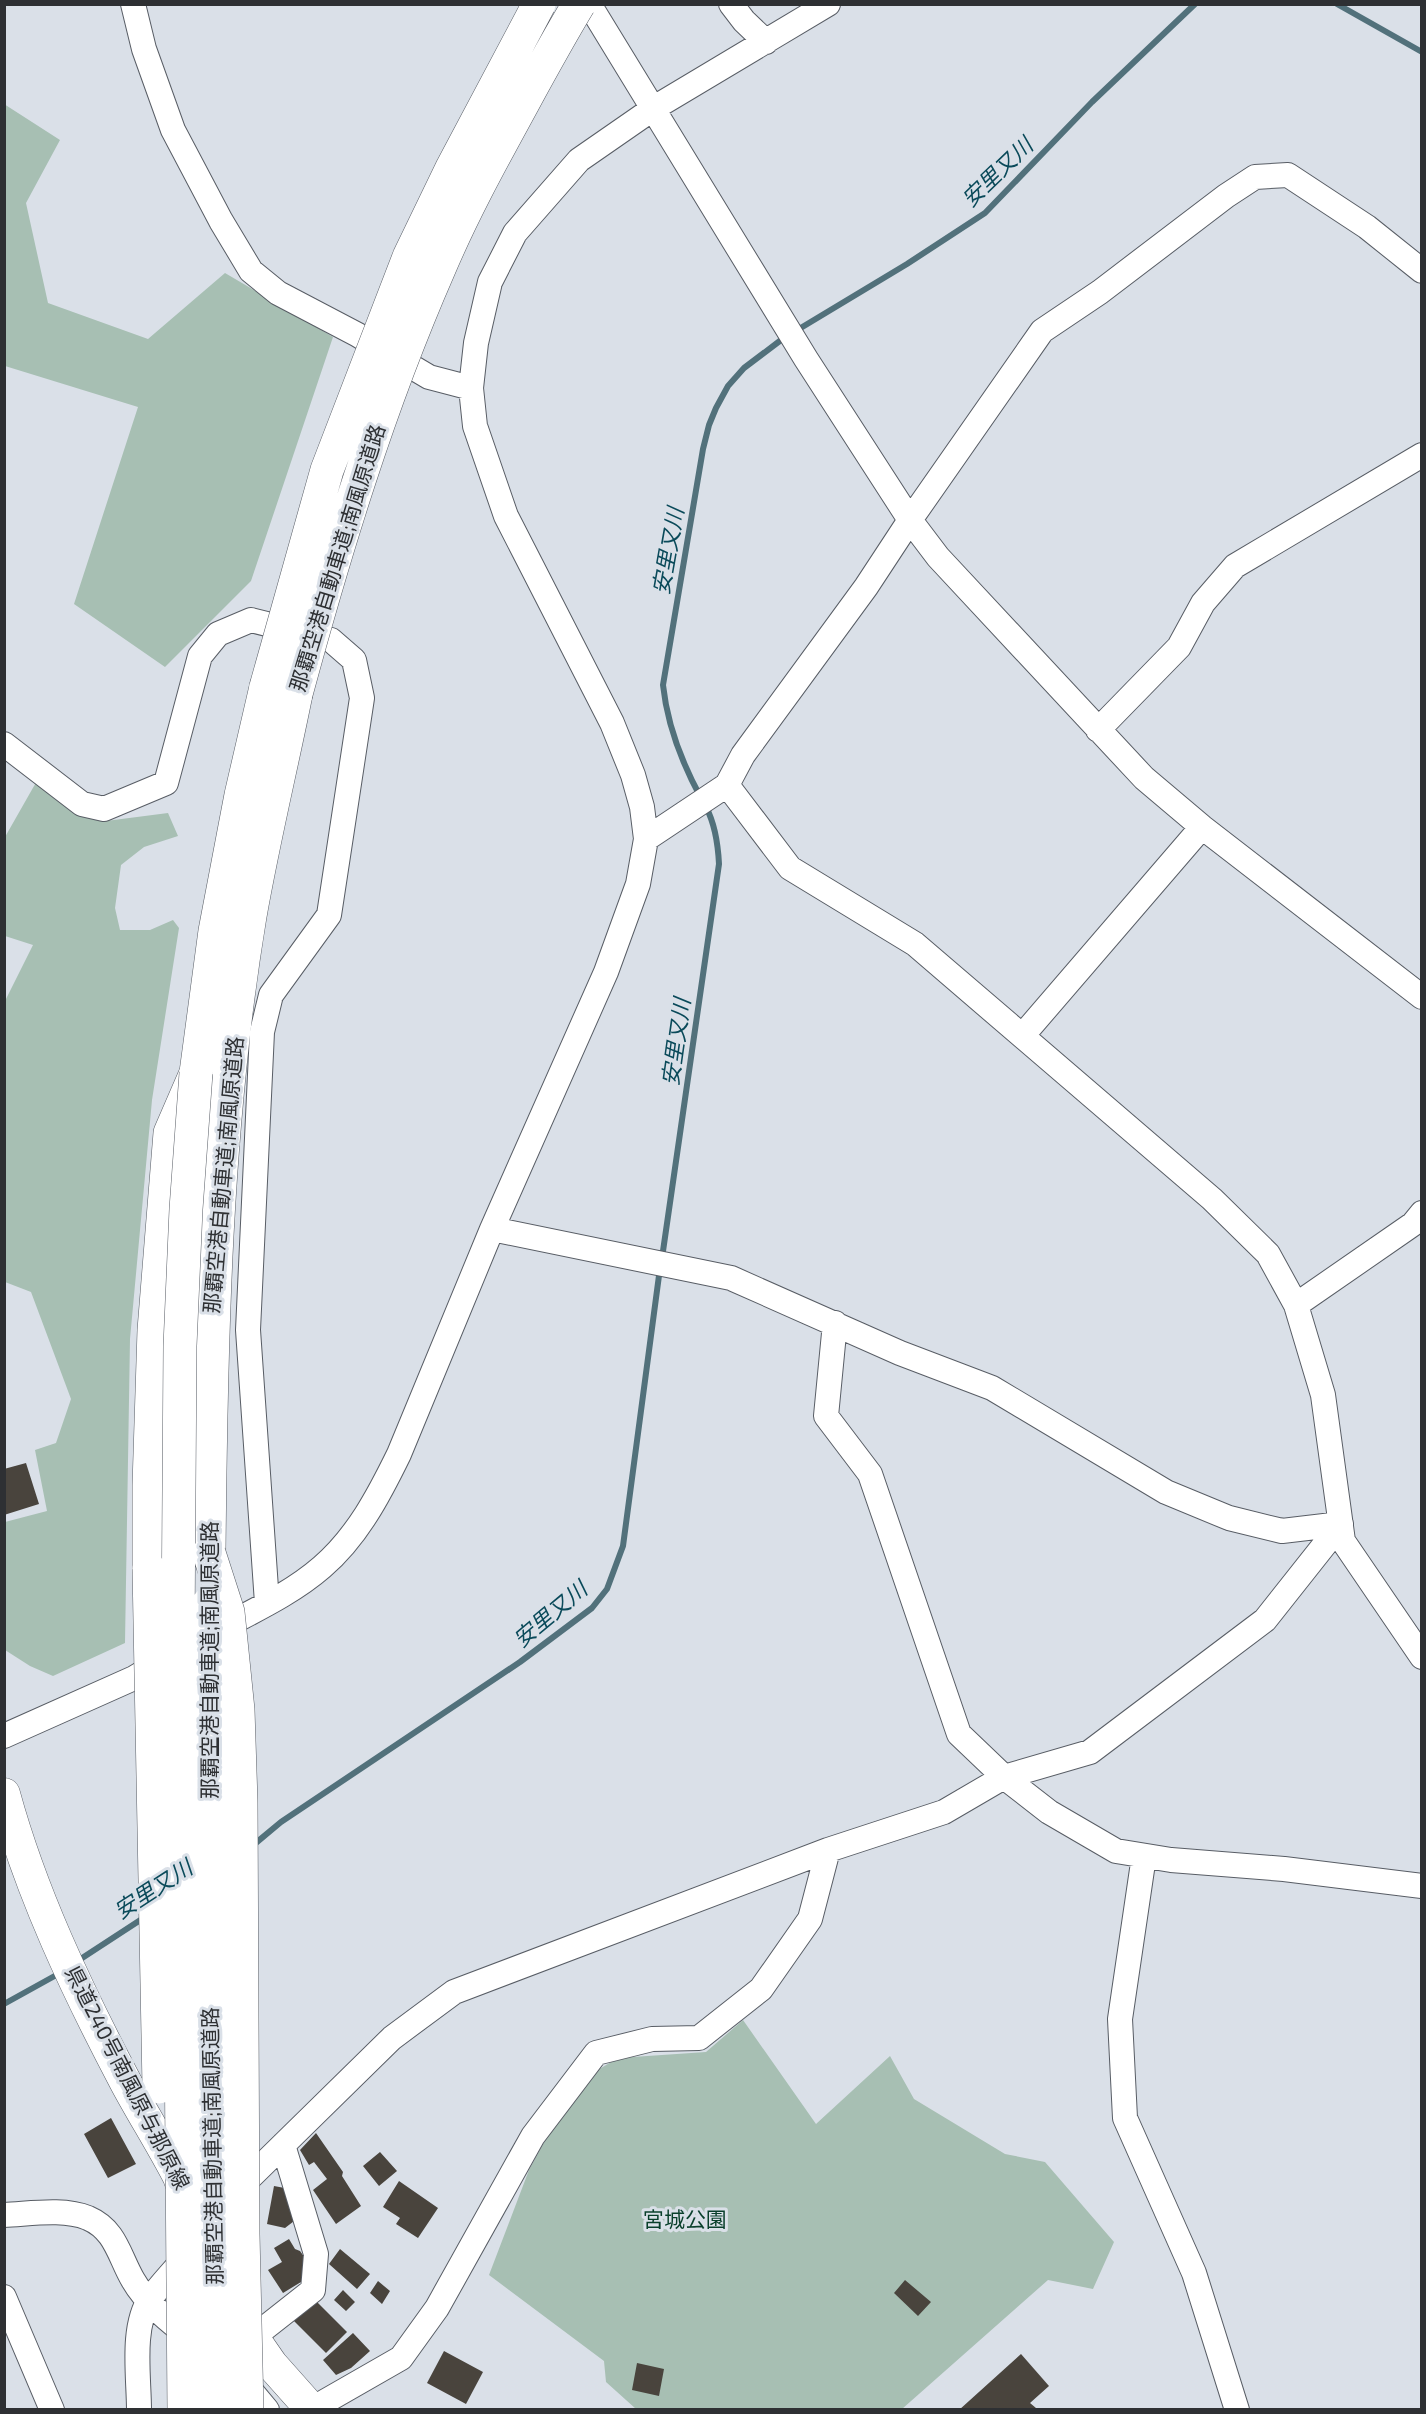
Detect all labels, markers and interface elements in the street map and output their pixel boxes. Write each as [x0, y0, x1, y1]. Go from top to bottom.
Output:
water label: 安里又川 [956, 130, 1038, 211]
street label: 那覇空港自動車道;南風原道路 [284, 421, 389, 694]
water label: 安里又川 [647, 503, 688, 596]
water label: 安里又川 [656, 995, 694, 1087]
street label: 那覇空港自動車道;南風原道路 [198, 1035, 247, 1314]
street label: 那覇空港自動車道;南風原道路 [196, 1521, 221, 1799]
water label: 安里又川 [507, 1574, 593, 1651]
water label: 安里又川 [108, 1852, 198, 1923]
street label: 県道240号南風原与那原線 [61, 1961, 196, 2193]
street label: 那覇空港自動車道;南風原道路 [197, 2007, 226, 2285]
park label: 宮城公園 [643, 2206, 727, 2231]

